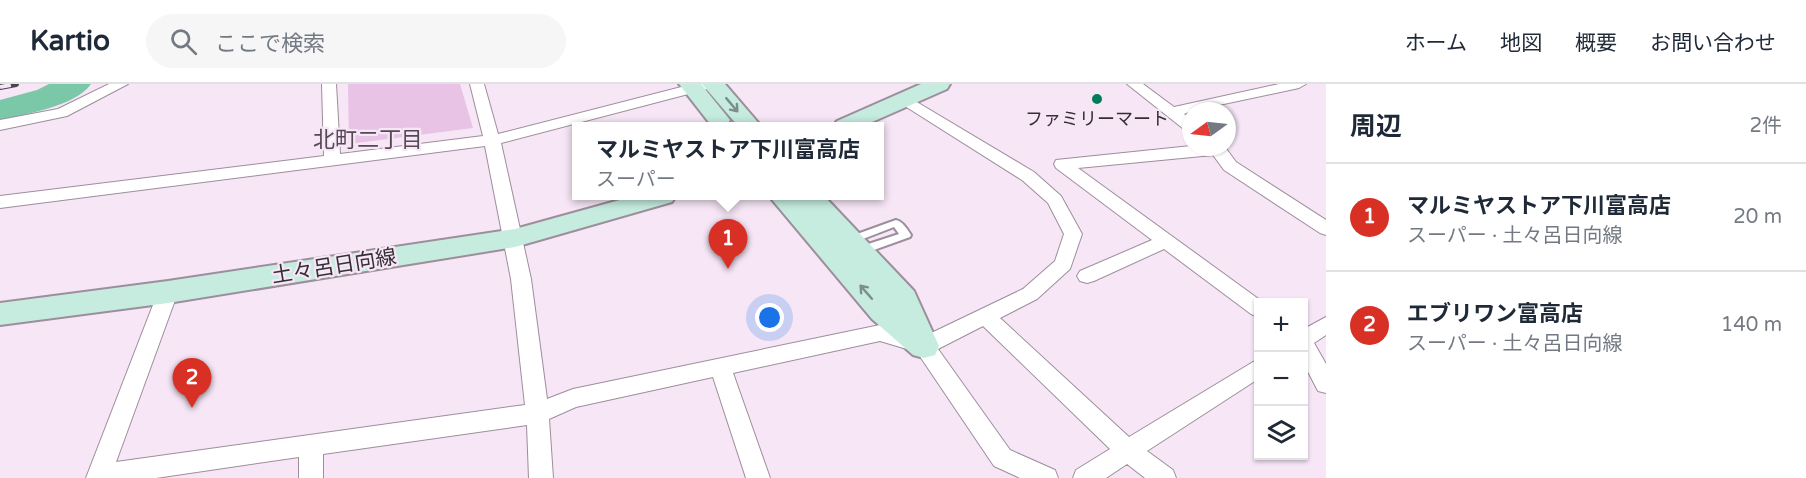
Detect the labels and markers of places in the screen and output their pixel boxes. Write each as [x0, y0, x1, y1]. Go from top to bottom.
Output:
marker: ファミリーマート [1090, 92, 1104, 106]
place label: ファミリーマート [1025, 108, 1169, 130]
pin: 1 [708, 220, 748, 269]
pin: 2 [172, 358, 212, 408]

